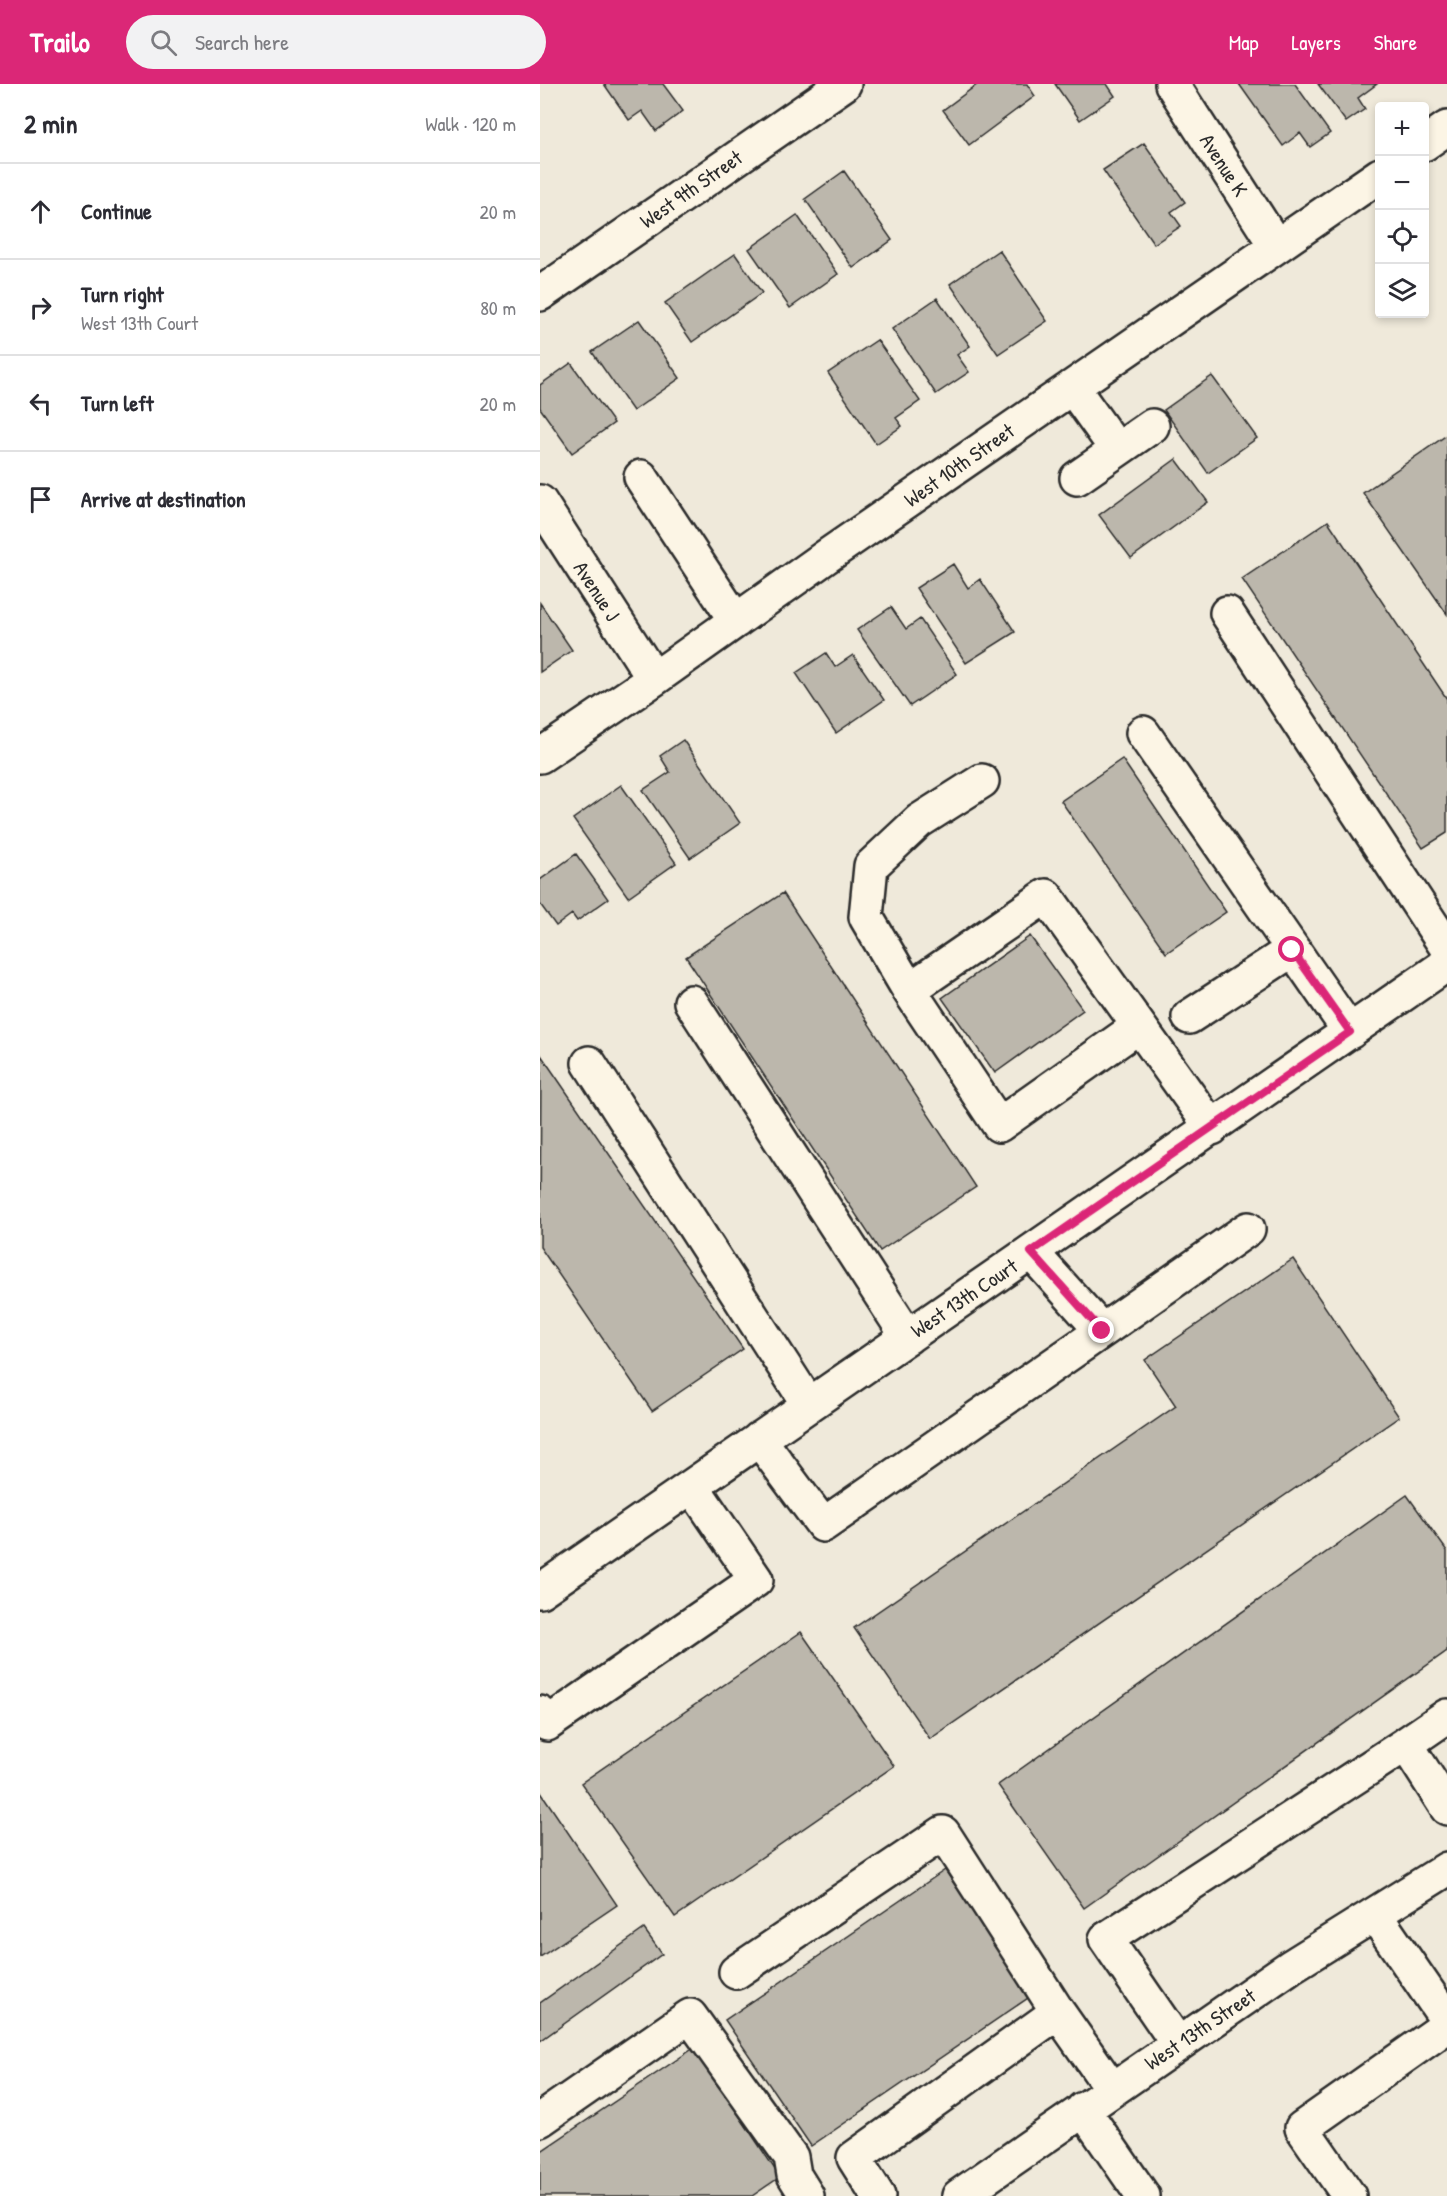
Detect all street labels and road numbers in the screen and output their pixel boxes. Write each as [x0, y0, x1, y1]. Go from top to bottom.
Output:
street label: Avenue K [1193, 128, 1255, 202]
street label: West 9th Street [634, 143, 749, 235]
street label: West 10th Street [898, 416, 1020, 514]
street label: Avenue J [567, 555, 627, 627]
street label: West 13th Court [905, 1251, 1024, 1344]
street label: West 13th Street [1139, 1981, 1262, 2077]

